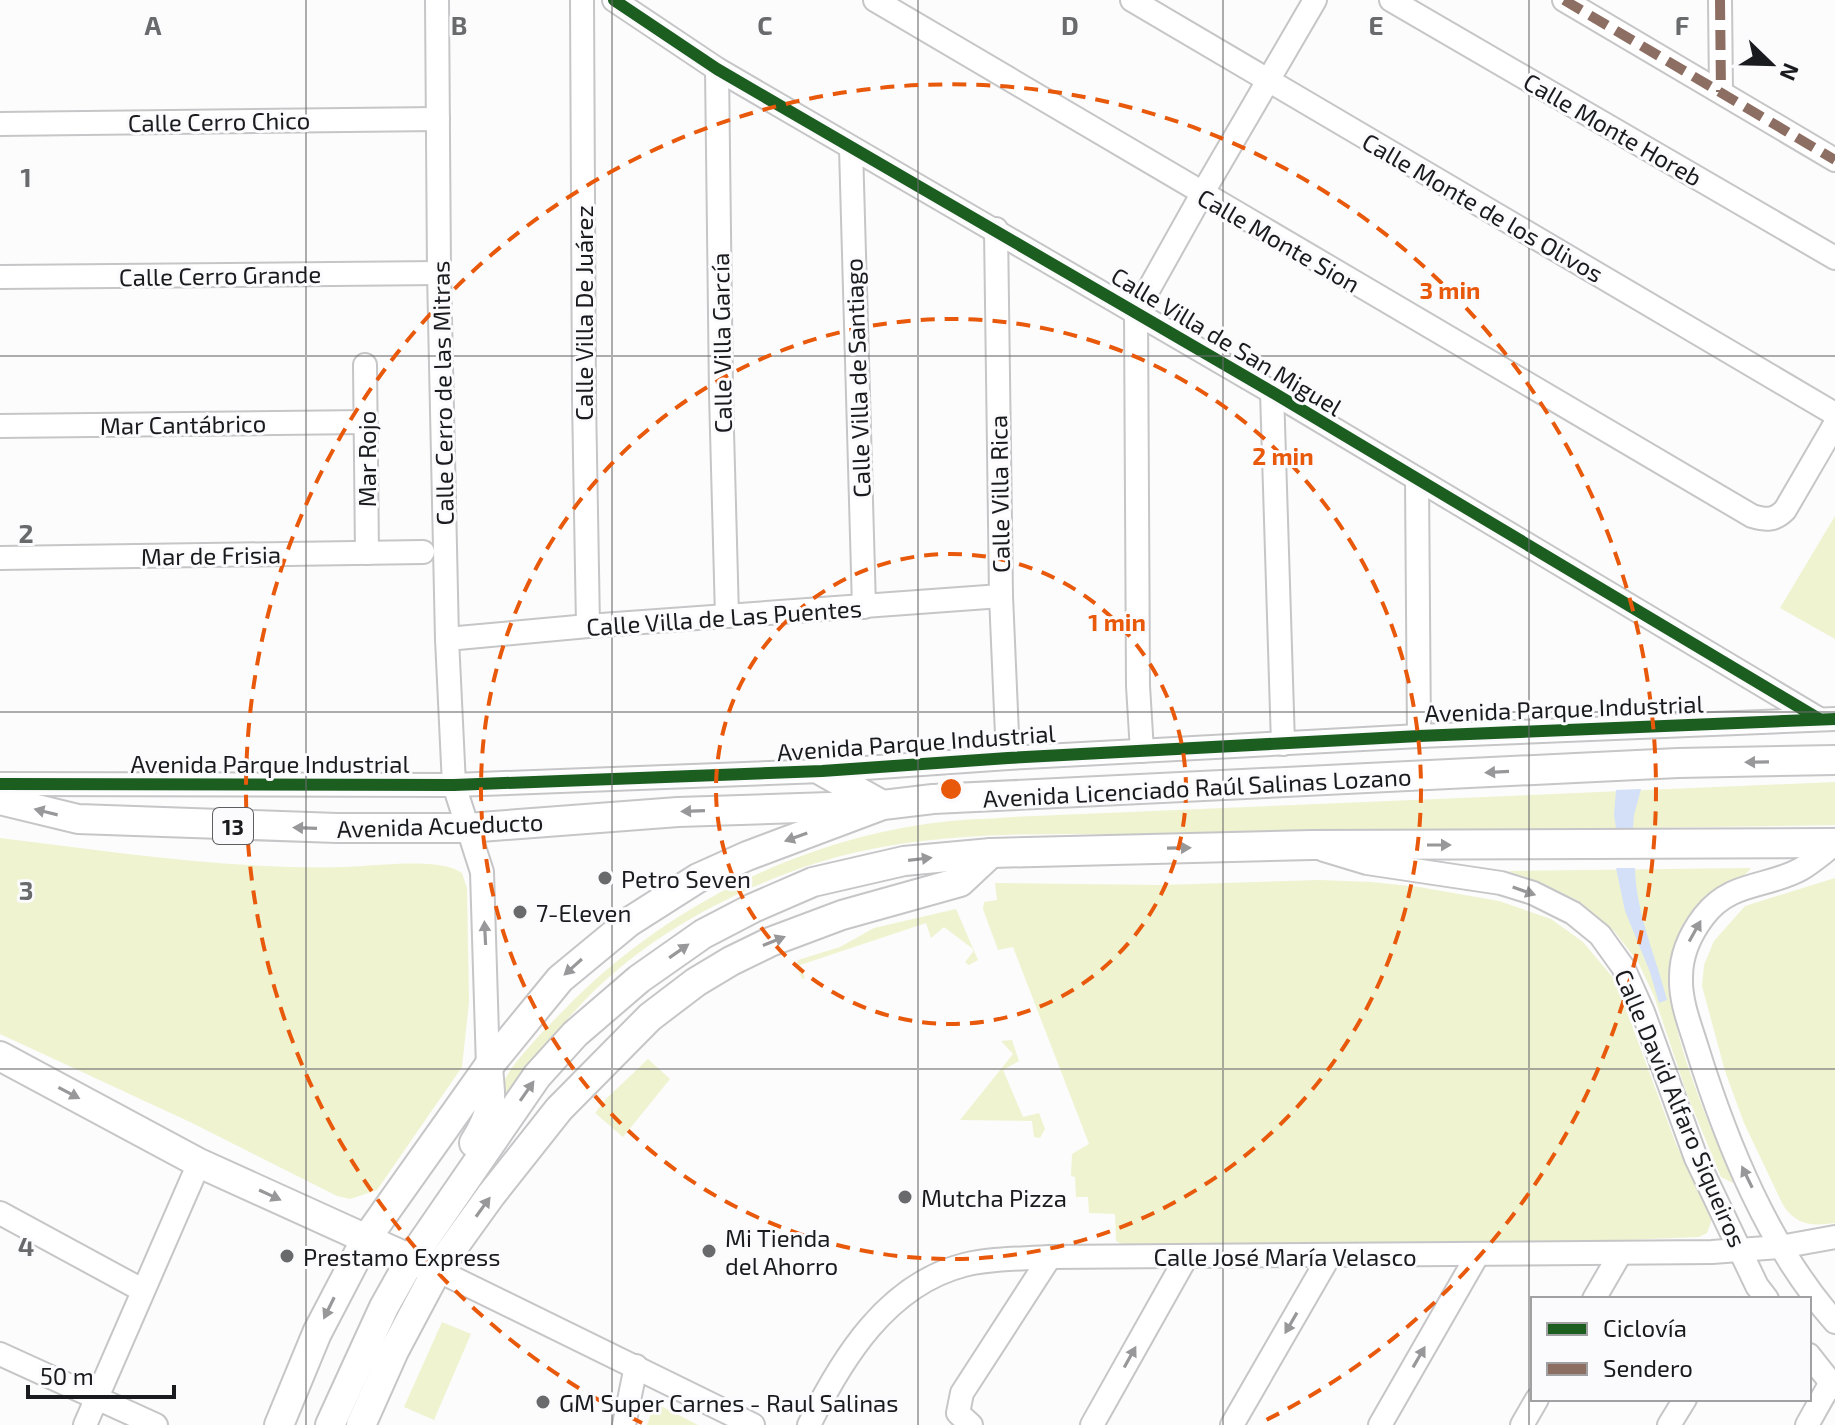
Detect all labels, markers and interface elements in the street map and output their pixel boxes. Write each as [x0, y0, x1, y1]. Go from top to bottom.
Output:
text: A [145, 9, 162, 40]
text: B [451, 9, 467, 40]
text: C [757, 9, 773, 40]
text: D [1061, 9, 1079, 40]
text: E [1368, 9, 1384, 40]
text: F [1675, 9, 1689, 40]
north arrow [1731, 24, 1811, 104]
text: N [1775, 60, 1805, 85]
street label: Calle Monte Horeb [1519, 66, 1707, 192]
street label: Calle Cerro Chico [127, 105, 311, 137]
street label: Calle Monte de los Olivos [1357, 126, 1609, 288]
text: 1 [20, 161, 32, 192]
street label: Calle Monte Sion [1193, 182, 1365, 298]
street label: Calle Villa De Juárez [569, 205, 598, 421]
street label: Calle Villa García [705, 252, 737, 434]
street label: Calle Villa de Santiago [838, 258, 876, 498]
street label: Calle Cerro Grande [119, 259, 321, 291]
street label: Calle Cerro de las Mitras [425, 260, 459, 526]
street label: Calle Villa de San Miguel [1106, 261, 1348, 421]
text: 3 min [1420, 275, 1480, 304]
street label: Mar Cantábrico [100, 408, 266, 440]
street label: Mar Rojo [352, 411, 381, 507]
street label: Calle Villa Rica [983, 415, 1015, 573]
text: 2 min [1252, 441, 1314, 470]
text: 2 [18, 517, 34, 548]
street label: Mar de Frisia [141, 539, 281, 571]
street label: Calle Villa de Las Puentes [585, 593, 863, 641]
text: 1 min [1088, 607, 1146, 636]
street label: Avenida Parque Industrial [1424, 689, 1704, 727]
street label: Avenida Parque Industrial [776, 718, 1056, 766]
street label: Avenida Parque Industrial [130, 749, 410, 778]
one-way arrow [1744, 755, 1769, 768]
street label: Avenida Licenciado Raúl Salinas Lozano [982, 761, 1412, 813]
one-way arrow [1484, 766, 1509, 779]
centre of rings [937, 775, 965, 803]
one-way arrow [34, 805, 59, 817]
one-way arrow [680, 805, 705, 818]
street label: Avenida Acueducto [336, 807, 544, 843]
road number: 13 [213, 808, 253, 844]
one-way arrow [292, 821, 317, 834]
one-way arrow [784, 832, 808, 844]
one-way arrow [1427, 839, 1452, 851]
one-way arrow [1167, 842, 1192, 855]
one-way arrow [907, 852, 932, 865]
place label: Petro Seven [621, 864, 751, 893]
marker: Petro Seven [596, 869, 614, 887]
text: 3 [19, 874, 33, 905]
one-way arrow [1512, 885, 1536, 897]
place label: 7-Eleven [536, 898, 631, 927]
marker: 7-Eleven [511, 903, 529, 921]
one-way arrow [478, 920, 491, 945]
one-way arrow [1688, 920, 1702, 942]
one-way arrow [762, 934, 786, 947]
one-way arrow [669, 944, 690, 959]
one-way arrow [564, 958, 583, 976]
street label: Calle David Alfaro Siqueiros [1609, 965, 1753, 1251]
one-way arrow [519, 1080, 534, 1101]
one-way arrow [57, 1086, 80, 1099]
one-way arrow [1740, 1165, 1753, 1188]
place label: Mutcha Pizza [921, 1183, 1067, 1212]
one-way arrow [258, 1188, 282, 1202]
marker: Mutcha Pizza [896, 1188, 914, 1206]
one-way arrow [474, 1197, 490, 1217]
place label: Mi Tienda del Ahorro [725, 1223, 838, 1280]
text: 4 [18, 1230, 34, 1261]
place label: Prestamo Express [303, 1242, 501, 1271]
marker: Mi Tienda del Ahorro [700, 1242, 718, 1260]
street label: Calle José María Velasco [1153, 1242, 1417, 1271]
marker: Prestamo Express [278, 1247, 296, 1265]
one-way arrow [323, 1296, 336, 1319]
legend [1531, 1297, 1811, 1401]
one-way arrow [1284, 1312, 1298, 1334]
text: Ciclovía [1603, 1313, 1687, 1342]
one-way arrow [1123, 1346, 1137, 1368]
one-way arrow [1412, 1346, 1426, 1368]
scale bar [28, 1349, 174, 1399]
text: Sendero [1603, 1353, 1693, 1382]
text: 50 m [40, 1361, 94, 1390]
place label: GM Super Carnes - Raul Salinas [559, 1388, 898, 1417]
marker: GM Super Carnes - Raul Salinas [534, 1393, 552, 1411]

